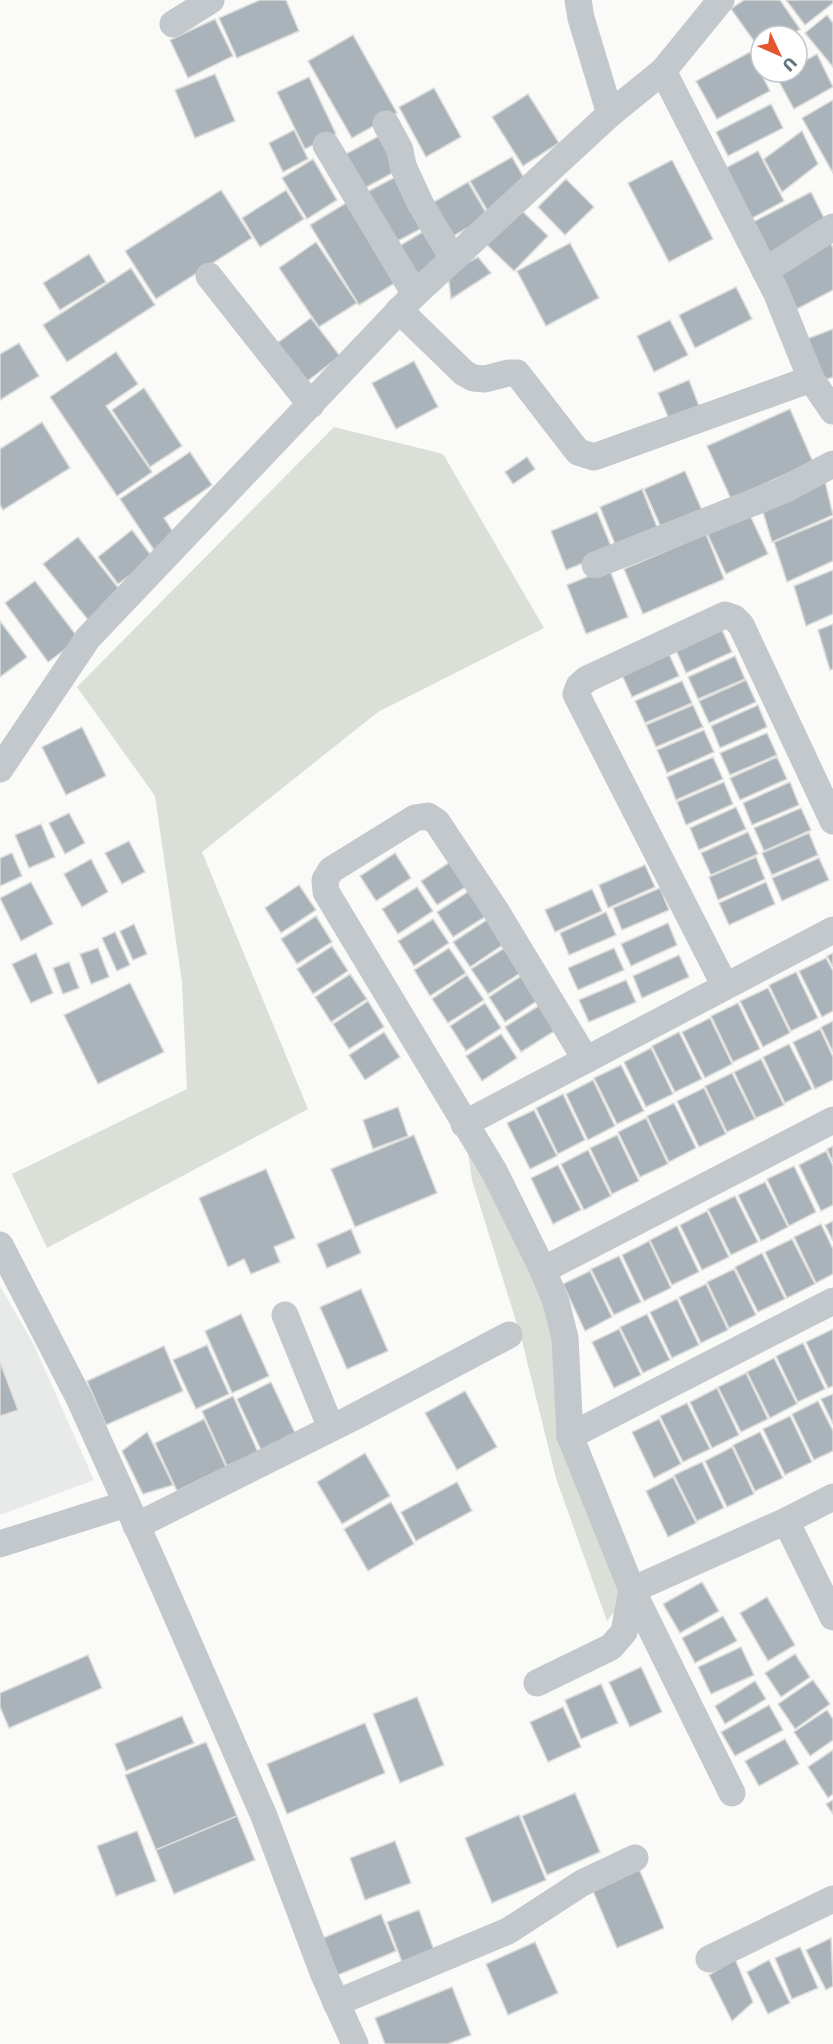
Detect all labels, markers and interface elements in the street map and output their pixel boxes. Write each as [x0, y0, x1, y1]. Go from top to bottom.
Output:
north arrow [749, 24, 809, 84]
text: U [778, 53, 801, 75]

